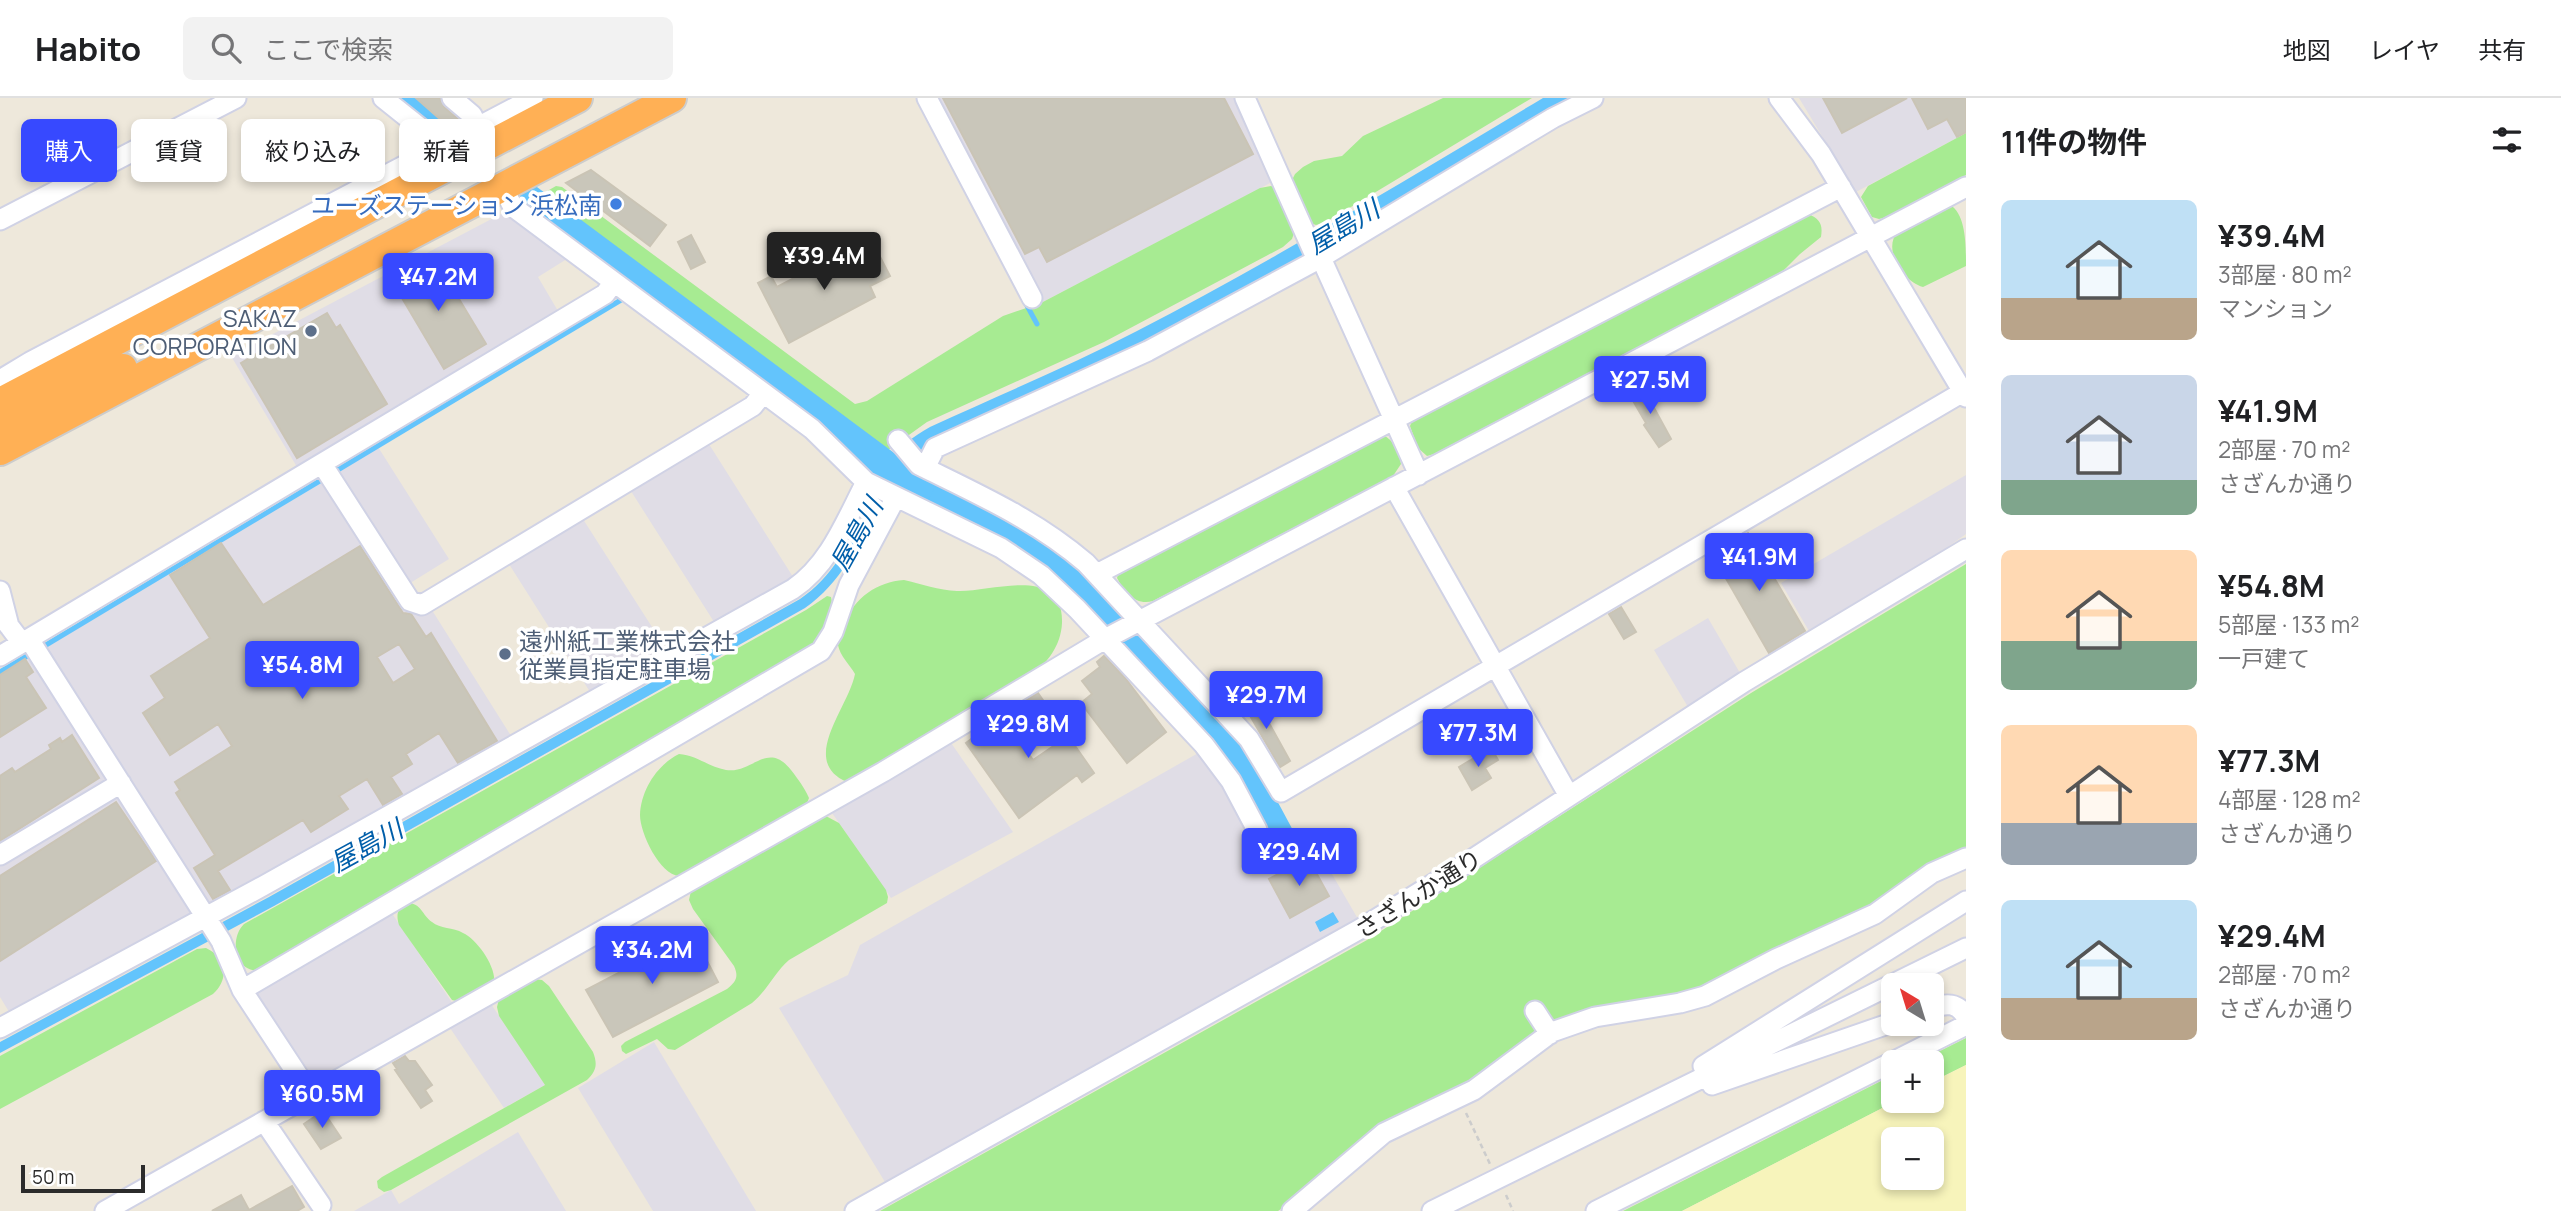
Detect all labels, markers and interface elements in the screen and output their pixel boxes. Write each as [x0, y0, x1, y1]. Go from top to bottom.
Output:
search box [183, 17, 673, 80]
text: Habito [35, 26, 141, 71]
icon: search [207, 29, 245, 67]
text: ここで検索 [263, 31, 393, 67]
text: 地図 [2283, 33, 2331, 66]
text: レイヤ [2369, 33, 2440, 66]
text: 共有 [2478, 33, 2526, 66]
chip: 購入 [21, 119, 117, 182]
chip: 賃貸 [131, 119, 227, 182]
chip: 絞り込み [241, 119, 385, 182]
chip: 新着 [399, 119, 495, 182]
text: 11件の物件 [2001, 121, 2147, 162]
icon: filters [2488, 121, 2526, 159]
place label: ユーズステーション 浜松南 [311, 188, 602, 221]
water label: 屋島川 [1300, 189, 1388, 262]
marker: ユーズステーション 浜松南 [608, 196, 624, 212]
text: ¥39.4M [2218, 215, 2325, 256]
icon: home [2057, 228, 2141, 312]
pin: ¥39.4M [767, 232, 881, 292]
text: ¥39.4M [783, 239, 865, 271]
pin: ¥47.2M [381, 254, 495, 313]
text: 3部屋 · 80 m² [2218, 258, 2352, 290]
text: ¥47.2M [399, 260, 477, 292]
text: マンション [2218, 292, 2333, 324]
place label: SAKAZ CORPORATION [133, 301, 297, 362]
marker: SAKAZ CORPORATION [303, 323, 319, 339]
pin: ¥27.5M [1593, 356, 1707, 416]
text: ¥27.5M [1610, 363, 1690, 395]
text: ¥41.9M [2218, 390, 2318, 431]
icon: home [2057, 403, 2141, 487]
text: 2部屋 · 70 m² [2218, 433, 2350, 465]
text: さざんか通り [2218, 467, 2356, 499]
water label: 屋島川 [821, 489, 892, 577]
pin: ¥41.9M [1702, 533, 1816, 593]
text: ¥41.9M [1721, 540, 1797, 572]
text: ¥54.8M [2218, 565, 2325, 606]
icon: home [2057, 578, 2141, 662]
text: 5部屋 · 133 m² [2218, 608, 2359, 640]
place label: 遠州紙工業株式会社 従業員指定駐車場 [519, 624, 735, 685]
pin: ¥54.8M [245, 642, 359, 701]
text: 一戸建て [2218, 642, 2310, 674]
marker: 遠州紙工業株式会社 従業員指定駐車場 [497, 646, 513, 662]
text: ¥54.8M [261, 648, 343, 680]
pin: ¥29.7M [1209, 672, 1323, 731]
text: ¥29.7M [1226, 678, 1306, 710]
pin: ¥29.8M [971, 700, 1085, 760]
text: ¥29.8M [987, 707, 1069, 739]
pin: ¥77.3M [1421, 710, 1535, 769]
text: ¥77.3M [1439, 716, 1517, 748]
text: ¥77.3M [2218, 740, 2320, 781]
icon: home [2057, 753, 2141, 837]
text: 4部屋 · 128 m² [2218, 783, 2361, 815]
water label: 屋島川 [323, 809, 411, 880]
text: さざんか通り [2218, 817, 2356, 849]
pin: ¥29.4M [1242, 828, 1356, 888]
text: ¥29.4M [1258, 835, 1340, 867]
street label: さざんか通り [1348, 841, 1488, 945]
text: ¥29.4M [2218, 915, 2326, 956]
pin: ¥34.2M [595, 926, 709, 986]
icon: home [2057, 928, 2141, 1012]
text: ¥34.2M [611, 933, 693, 965]
text: 2部屋 · 70 m² [2218, 958, 2350, 990]
north arrow [1881, 973, 1944, 1036]
map controls [1881, 973, 1944, 1190]
text: さざんか通り [2218, 992, 2356, 1024]
button: + [1881, 1050, 1944, 1113]
pin: ¥60.5M [265, 1070, 379, 1130]
text: ¥60.5M [280, 1077, 364, 1109]
button: − [1881, 1127, 1944, 1190]
scale bar [21, 1162, 145, 1194]
text: 50 m [32, 1164, 74, 1190]

